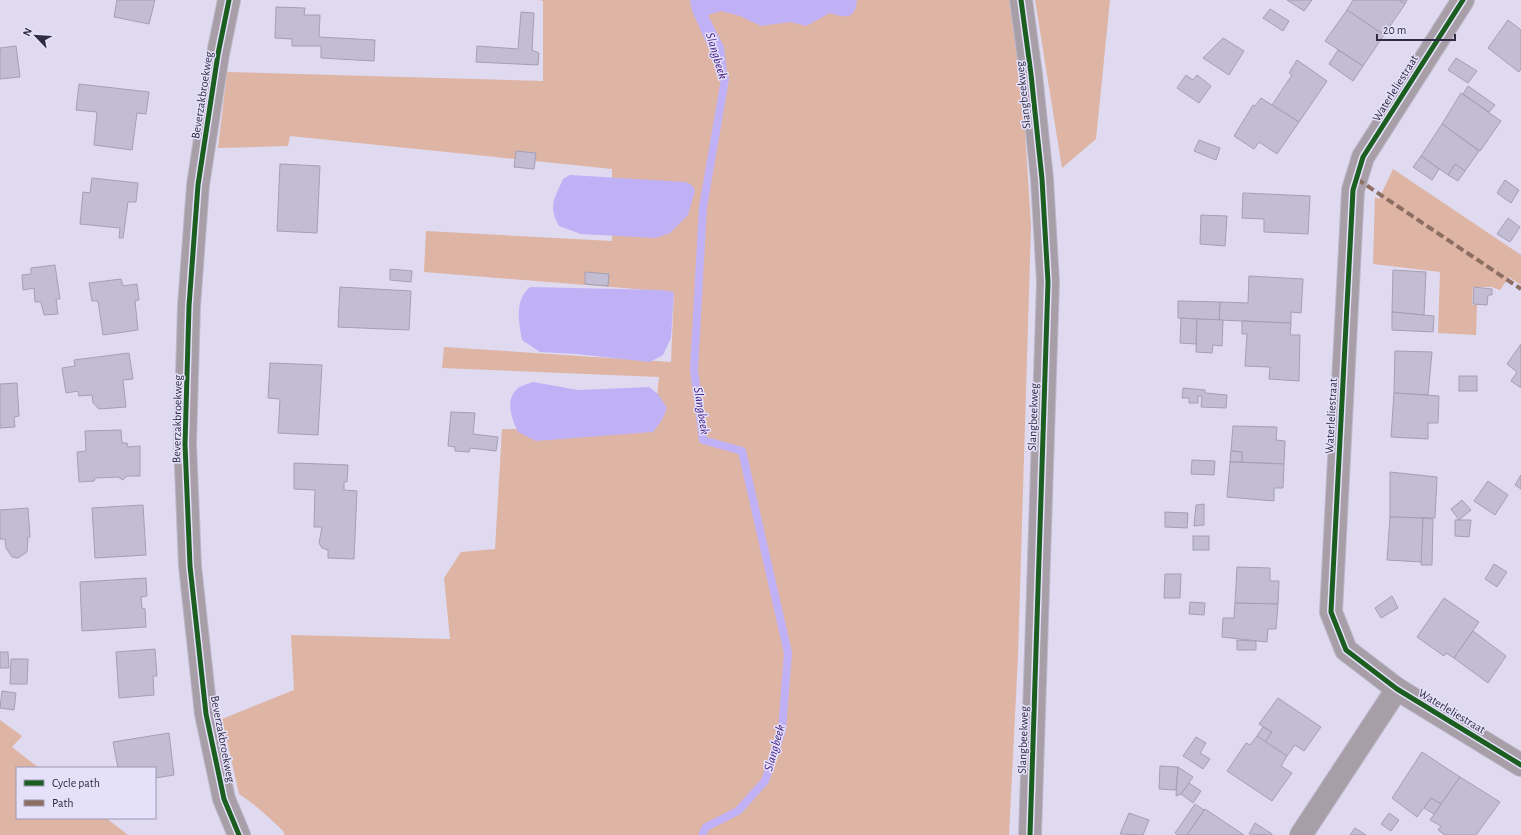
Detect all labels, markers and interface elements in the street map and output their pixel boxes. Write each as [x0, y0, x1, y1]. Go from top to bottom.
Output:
north arrow [16, 16, 56, 56]
scale bar [1377, 16, 1455, 42]
text: 20 m [1383, 24, 1406, 36]
text: N [21, 26, 34, 38]
water label: Slangbeek [703, 31, 729, 81]
street label: Beverzakbroekweg [189, 50, 215, 139]
street label: Waterleliestraat [1370, 53, 1420, 123]
street label: Slangbeekweg [1013, 60, 1033, 129]
street label: Beverzakbroekweg [170, 375, 184, 463]
street label: Waterleliestraat [1323, 378, 1339, 454]
street label: Slangbeekweg [1026, 383, 1040, 451]
water label: Slangbeek [691, 386, 711, 436]
street label: Waterleliestraat [1417, 686, 1488, 736]
street label: Beverzakbroekweg [209, 695, 237, 784]
street label: Slangbeekweg [1016, 706, 1030, 774]
water label: Slangbeek [762, 723, 788, 773]
legend [16, 767, 156, 819]
text: Cycle path [52, 777, 100, 790]
text: Path [52, 797, 74, 809]

